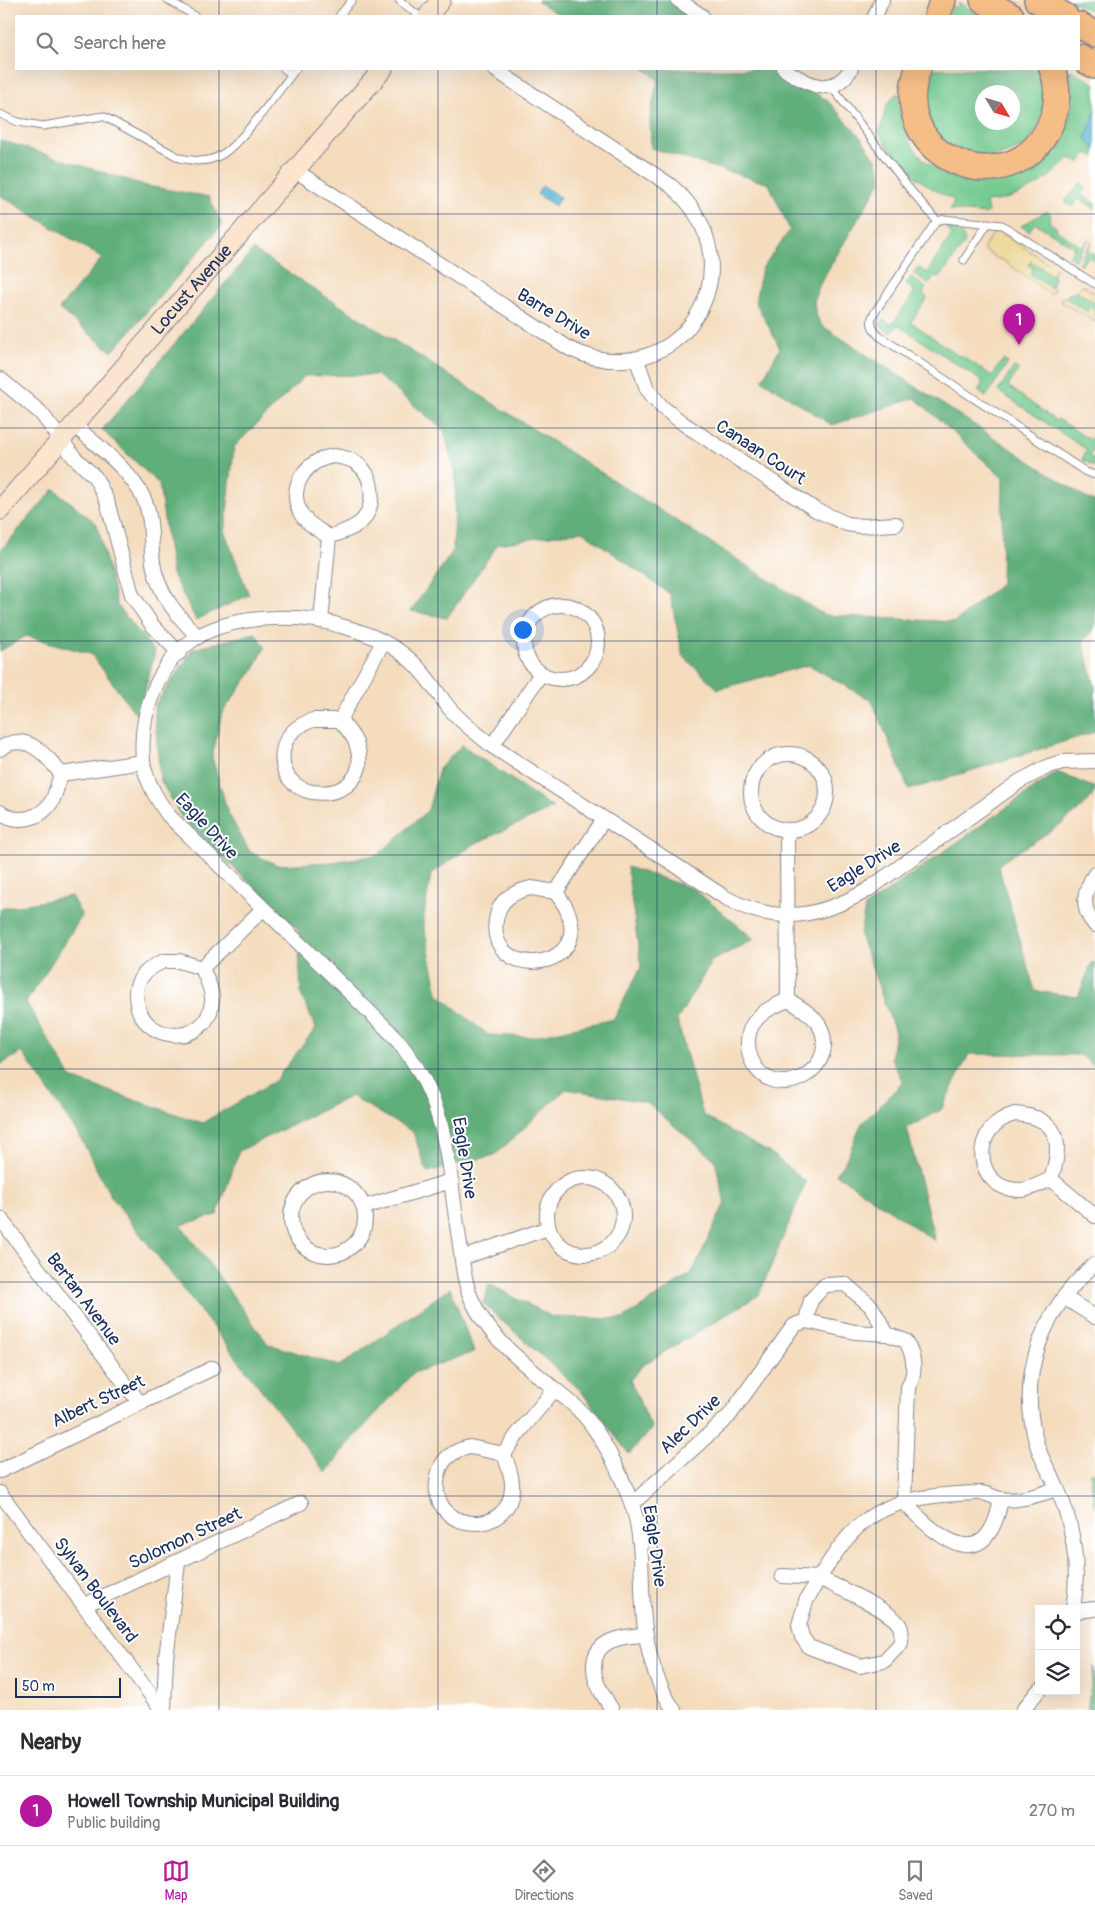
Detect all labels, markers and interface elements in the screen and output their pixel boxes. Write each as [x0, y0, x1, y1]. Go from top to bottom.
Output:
search box [15, 15, 1080, 70]
icon: search [33, 29, 61, 57]
text: Search here [73, 31, 166, 55]
north arrow [975, 85, 1020, 130]
street label: Locust Avenue [146, 240, 238, 340]
street label: Barre Drive [513, 283, 595, 346]
pin: 1 [1003, 304, 1035, 345]
street label: Canaan Court [711, 415, 811, 490]
your location [510, 617, 536, 643]
street label: Eagle Drive [170, 788, 243, 864]
street label: Eagle Drive [823, 835, 905, 898]
street label: Eagle Drive [447, 1116, 482, 1201]
street label: Bertan Avenue [41, 1248, 126, 1350]
street label: Albert Street [48, 1370, 149, 1433]
street label: Alec Drive [655, 1389, 726, 1459]
street label: Solomon Street [125, 1502, 246, 1575]
street label: Eagle Drive [637, 1504, 672, 1589]
street label: Sylvan Boulevard [49, 1533, 143, 1648]
map controls [1035, 1605, 1080, 1695]
button: locate [1035, 1605, 1080, 1650]
button: layers [1035, 1650, 1080, 1695]
scale bar [15, 1675, 121, 1698]
text: 50 m [22, 1678, 55, 1695]
text: Nearby [20, 1729, 81, 1756]
text: Howell Township Municipal Building [67, 1789, 339, 1813]
text: 1 [33, 1801, 39, 1821]
text: 270 m [1029, 1801, 1075, 1821]
text: Public building [67, 1813, 160, 1833]
tab: Map [162, 1857, 190, 1904]
tab: Directions [514, 1857, 574, 1904]
tab: Saved [898, 1857, 933, 1904]

